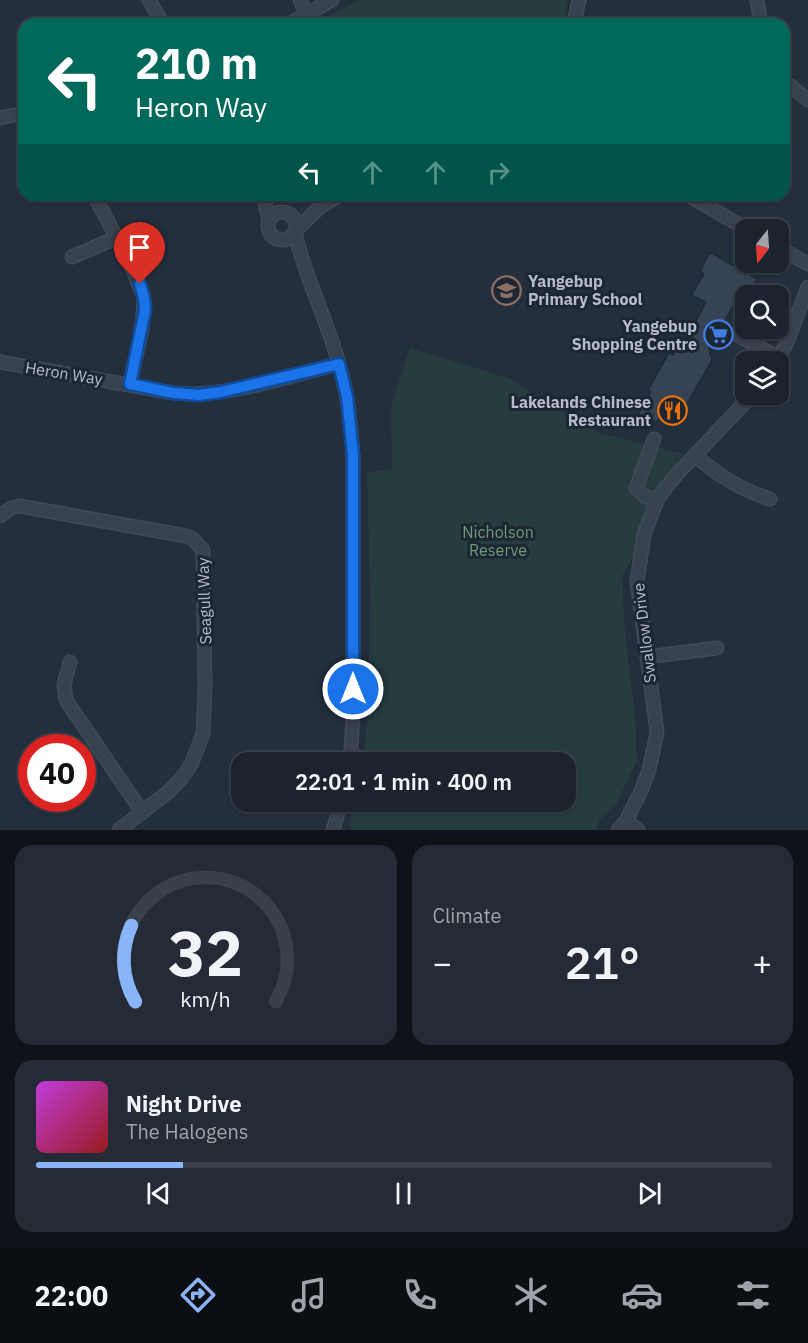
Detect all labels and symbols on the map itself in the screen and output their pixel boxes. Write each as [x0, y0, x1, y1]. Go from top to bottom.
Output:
north arrow [735, 219, 789, 273]
pin [114, 222, 165, 284]
place label: Yangebup Primary School [528, 271, 643, 309]
school or university icon: Yangebup Primary School [491, 274, 523, 306]
place label: Yangebup Shopping Centre [572, 316, 697, 354]
supermarket icon: Yangebup Shopping Centre [702, 319, 734, 351]
street label: Heron Way [24, 357, 104, 389]
place label: Lakelands Chinese Restaurant [510, 392, 651, 430]
restaurant icon: Lakelands Chinese Restaurant [656, 395, 688, 427]
park label: Nicholson Reserve [462, 522, 534, 560]
street label: Seagull Way [192, 557, 216, 645]
street label: Swallow Drive [628, 582, 660, 684]
position arrow [321, 657, 385, 721]
speed limit sign: 40 [18, 734, 96, 812]

